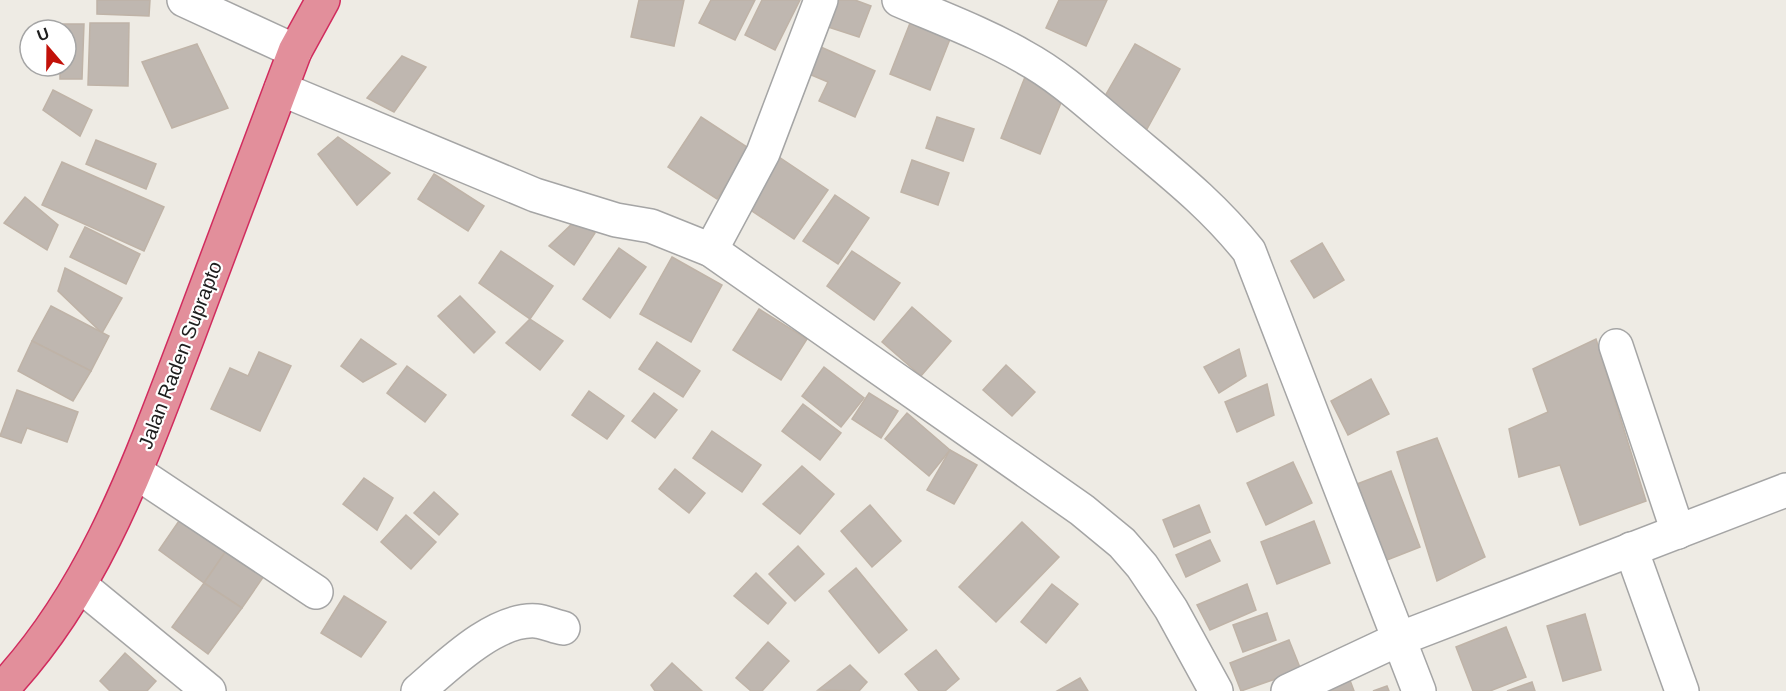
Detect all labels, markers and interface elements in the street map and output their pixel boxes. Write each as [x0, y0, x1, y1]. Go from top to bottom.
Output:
north arrow [18, 18, 78, 78]
text: U [35, 24, 51, 44]
street label: Jalan Raden Suprapto [134, 258, 226, 452]

